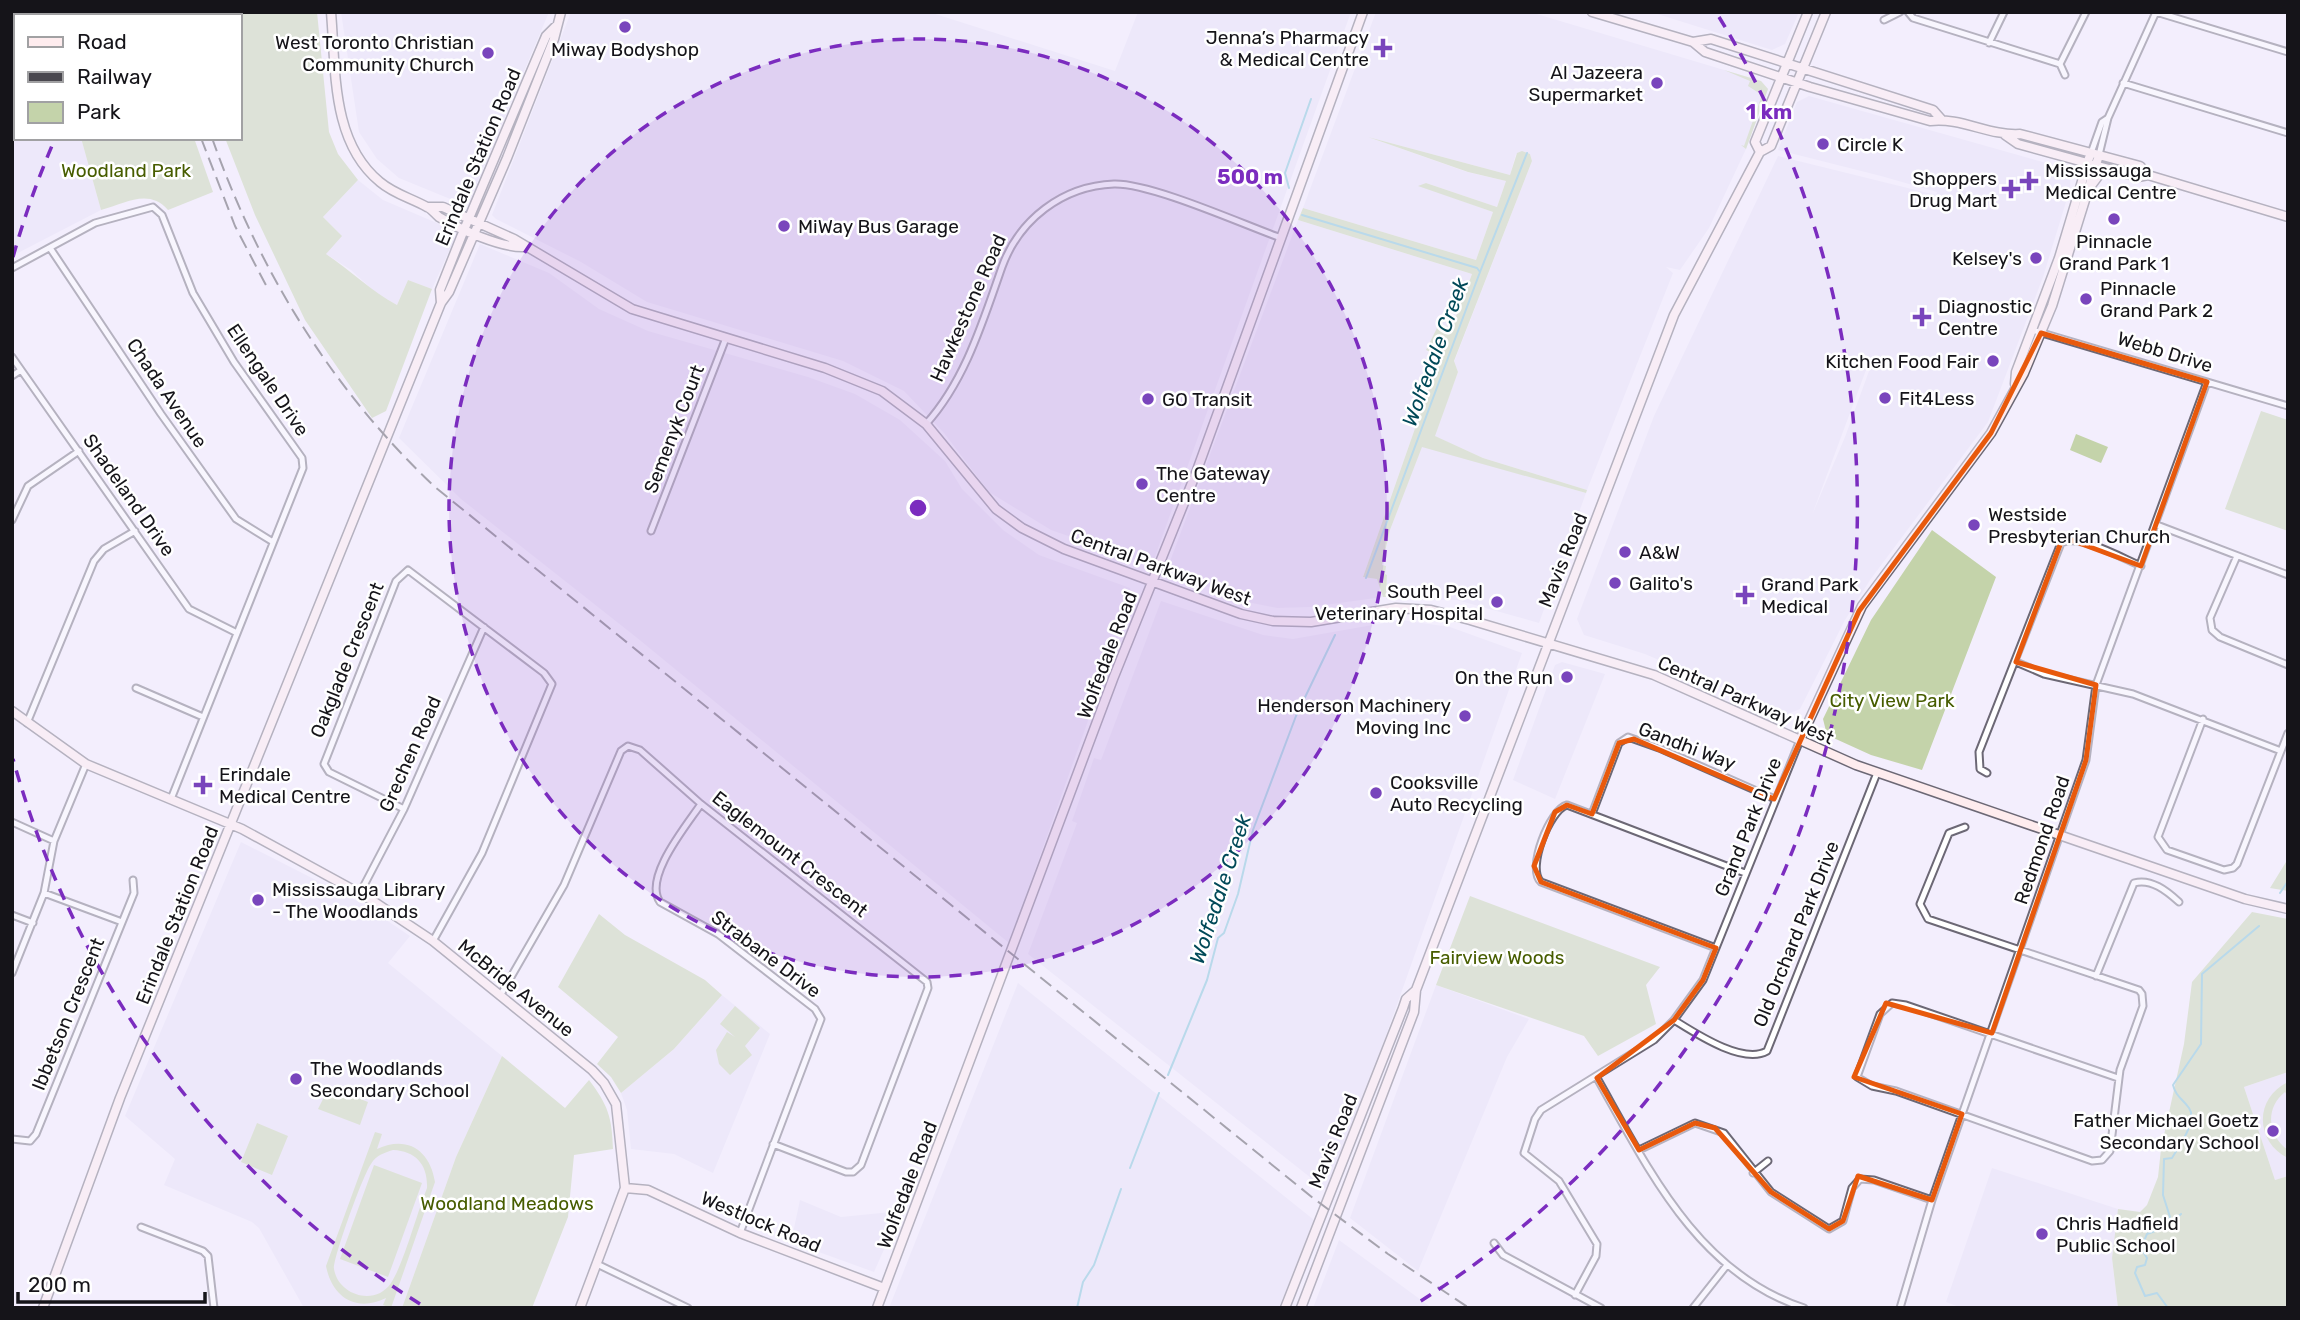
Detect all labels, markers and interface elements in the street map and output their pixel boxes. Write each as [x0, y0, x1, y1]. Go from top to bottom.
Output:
legend [14, 14, 242, 140]
marker: Miway Bodyshop [617, 19, 633, 35]
place label: Jenna’s Pharmacy & Medical Centre [1206, 26, 1369, 71]
text: Road [77, 29, 127, 54]
place label: West Toronto Christian Community Church [275, 31, 474, 76]
place label: Miway Bodyshop [551, 38, 699, 61]
marker: Jenna’s Pharmacy & Medical Centre [1375, 40, 1391, 56]
marker: West Toronto Christian Community Church [480, 45, 496, 61]
place label: Al Jazeera Supermarket [1529, 61, 1644, 106]
text: Railway [77, 64, 152, 89]
street label: Erindale Station Road [430, 65, 526, 249]
marker: Al Jazeera Supermarket [1649, 75, 1665, 91]
text: Park [77, 99, 121, 124]
text: 1 km [1746, 99, 1792, 124]
place label: Circle K [1837, 133, 1904, 156]
marker: Circle K [1815, 136, 1831, 152]
park label: Woodland Park [61, 159, 191, 182]
place label: Mississauga Medical Centre [2045, 159, 2177, 204]
text: 500 m [1217, 164, 1283, 189]
place label: Shoppers Drug Mart [1909, 167, 1998, 212]
marker: Mississauga Medical Centre [2019, 171, 2039, 191]
marker: Shoppers Drug Mart [2003, 181, 2019, 197]
marker: Pinnacle Grand Park 1 [2106, 211, 2122, 227]
place label: MiWay Bus Garage [798, 215, 959, 238]
marker: MiWay Bus Garage [776, 218, 792, 234]
place label: Pinnacle Grand Park 1 [2059, 230, 2169, 275]
street label: Hawkestone Road [925, 231, 1011, 385]
place label: Kelsey's [1952, 247, 2022, 270]
marker: Kelsey's [2028, 250, 2044, 266]
water label: Wolfedale Creek [1397, 273, 1474, 430]
place label: Pinnacle Grand Park 2 [2100, 277, 2213, 322]
marker: Pinnacle Grand Park 2 [2078, 291, 2094, 307]
place label: Diagnostic Centre [1938, 295, 2032, 340]
marker: Diagnostic Centre [1912, 307, 1932, 327]
street label: Ellengale Drive [222, 320, 314, 440]
street label: Webb Drive [2115, 327, 2215, 377]
street label: Chada Avenue [122, 334, 212, 452]
place label: Kitchen Food Fair [1825, 350, 1980, 373]
marker: Kitchen Food Fair [1985, 353, 2001, 369]
street label: Semenyk Court [639, 361, 709, 496]
place label: Fit4Less [1899, 387, 1974, 410]
place label: GO Transit [1162, 388, 1253, 411]
marker: Fit4Less [1877, 390, 1893, 406]
marker: GO Transit [1140, 391, 1156, 407]
street label: Shadeland Drive [78, 429, 180, 561]
place label: The Gateway Centre [1156, 462, 1270, 507]
marker: The Gateway Centre [1134, 476, 1150, 492]
centre of rings [906, 496, 930, 520]
place label: Westside Presbyterian Church [1988, 503, 2170, 548]
street label: Mavis Road [1534, 509, 1592, 611]
marker: Westside Presbyterian Church [1966, 517, 1982, 533]
street label: Central Parkway West [1068, 524, 1255, 611]
place label: A&W [1639, 541, 1680, 564]
marker: A&W [1617, 544, 1633, 560]
place label: Galito's [1629, 572, 1693, 595]
place label: Grand Park Medical [1761, 573, 1859, 618]
marker: Galito's [1607, 575, 1623, 591]
street label: Oakglade Crescent [305, 578, 389, 741]
place label: South Peel Veterinary Hospital [1315, 580, 1483, 625]
marker: Grand Park Medical [1735, 585, 1755, 605]
street label: Wolfedale Road [1072, 588, 1142, 722]
marker: South Peel Veterinary Hospital [1489, 594, 1505, 610]
street label: Central Parkway West [1654, 651, 1838, 749]
place label: On the Run [1455, 666, 1553, 689]
marker: On the Run [1559, 669, 1575, 685]
park label: City View Park [1829, 689, 1955, 712]
street label: Grechen Road [374, 692, 446, 816]
place label: Henderson Machinery Moving Inc [1257, 694, 1451, 739]
marker: Henderson Machinery Moving Inc [1457, 708, 1473, 724]
street label: Gandhi Way [1635, 717, 1739, 775]
street label: Grand Park Drive [1710, 754, 1786, 900]
place label: Erindale Medical Centre [219, 763, 351, 808]
place label: Cooksville Auto Recycling [1390, 771, 1523, 816]
street label: Redmond Road [2009, 773, 2075, 907]
marker: Erindale Medical Centre [193, 775, 213, 795]
marker: Cooksville Auto Recycling [1368, 785, 1384, 801]
street label: Eaglemount Crescent [708, 786, 873, 922]
water label: Wolfedale Creek [1184, 810, 1256, 967]
street label: Erindale Station Road [131, 822, 223, 1008]
street label: Old Orchard Park Drive [1748, 838, 1844, 1030]
place label: Mississauga Library - The Woodlands [272, 878, 445, 923]
marker: Mississauga Library - The Woodlands [250, 892, 266, 908]
street label: Strabane Drive [707, 905, 825, 1003]
street label: Ibbetson Crescent [27, 934, 109, 1094]
street label: McBride Avenue [453, 934, 579, 1042]
park label: Fairview Woods [1429, 946, 1565, 969]
place label: The Woodlands Secondary School [310, 1057, 469, 1102]
marker: The Woodlands Secondary School [288, 1071, 304, 1087]
street label: Mavis Road [1304, 1090, 1362, 1192]
place label: Father Michael Goetz Secondary School [2073, 1109, 2259, 1154]
street label: Wolfedale Road [872, 1118, 942, 1252]
marker: Father Michael Goetz Secondary School [2265, 1123, 2281, 1139]
street label: Westlock Road [698, 1186, 824, 1258]
park label: Woodland Meadows [420, 1192, 594, 1215]
place label: Chris Hadfield Public School [2056, 1212, 2179, 1257]
marker: Chris Hadfield Public School [2034, 1226, 2050, 1242]
scale bar [18, 1260, 205, 1304]
text: 200 m [28, 1272, 91, 1297]

